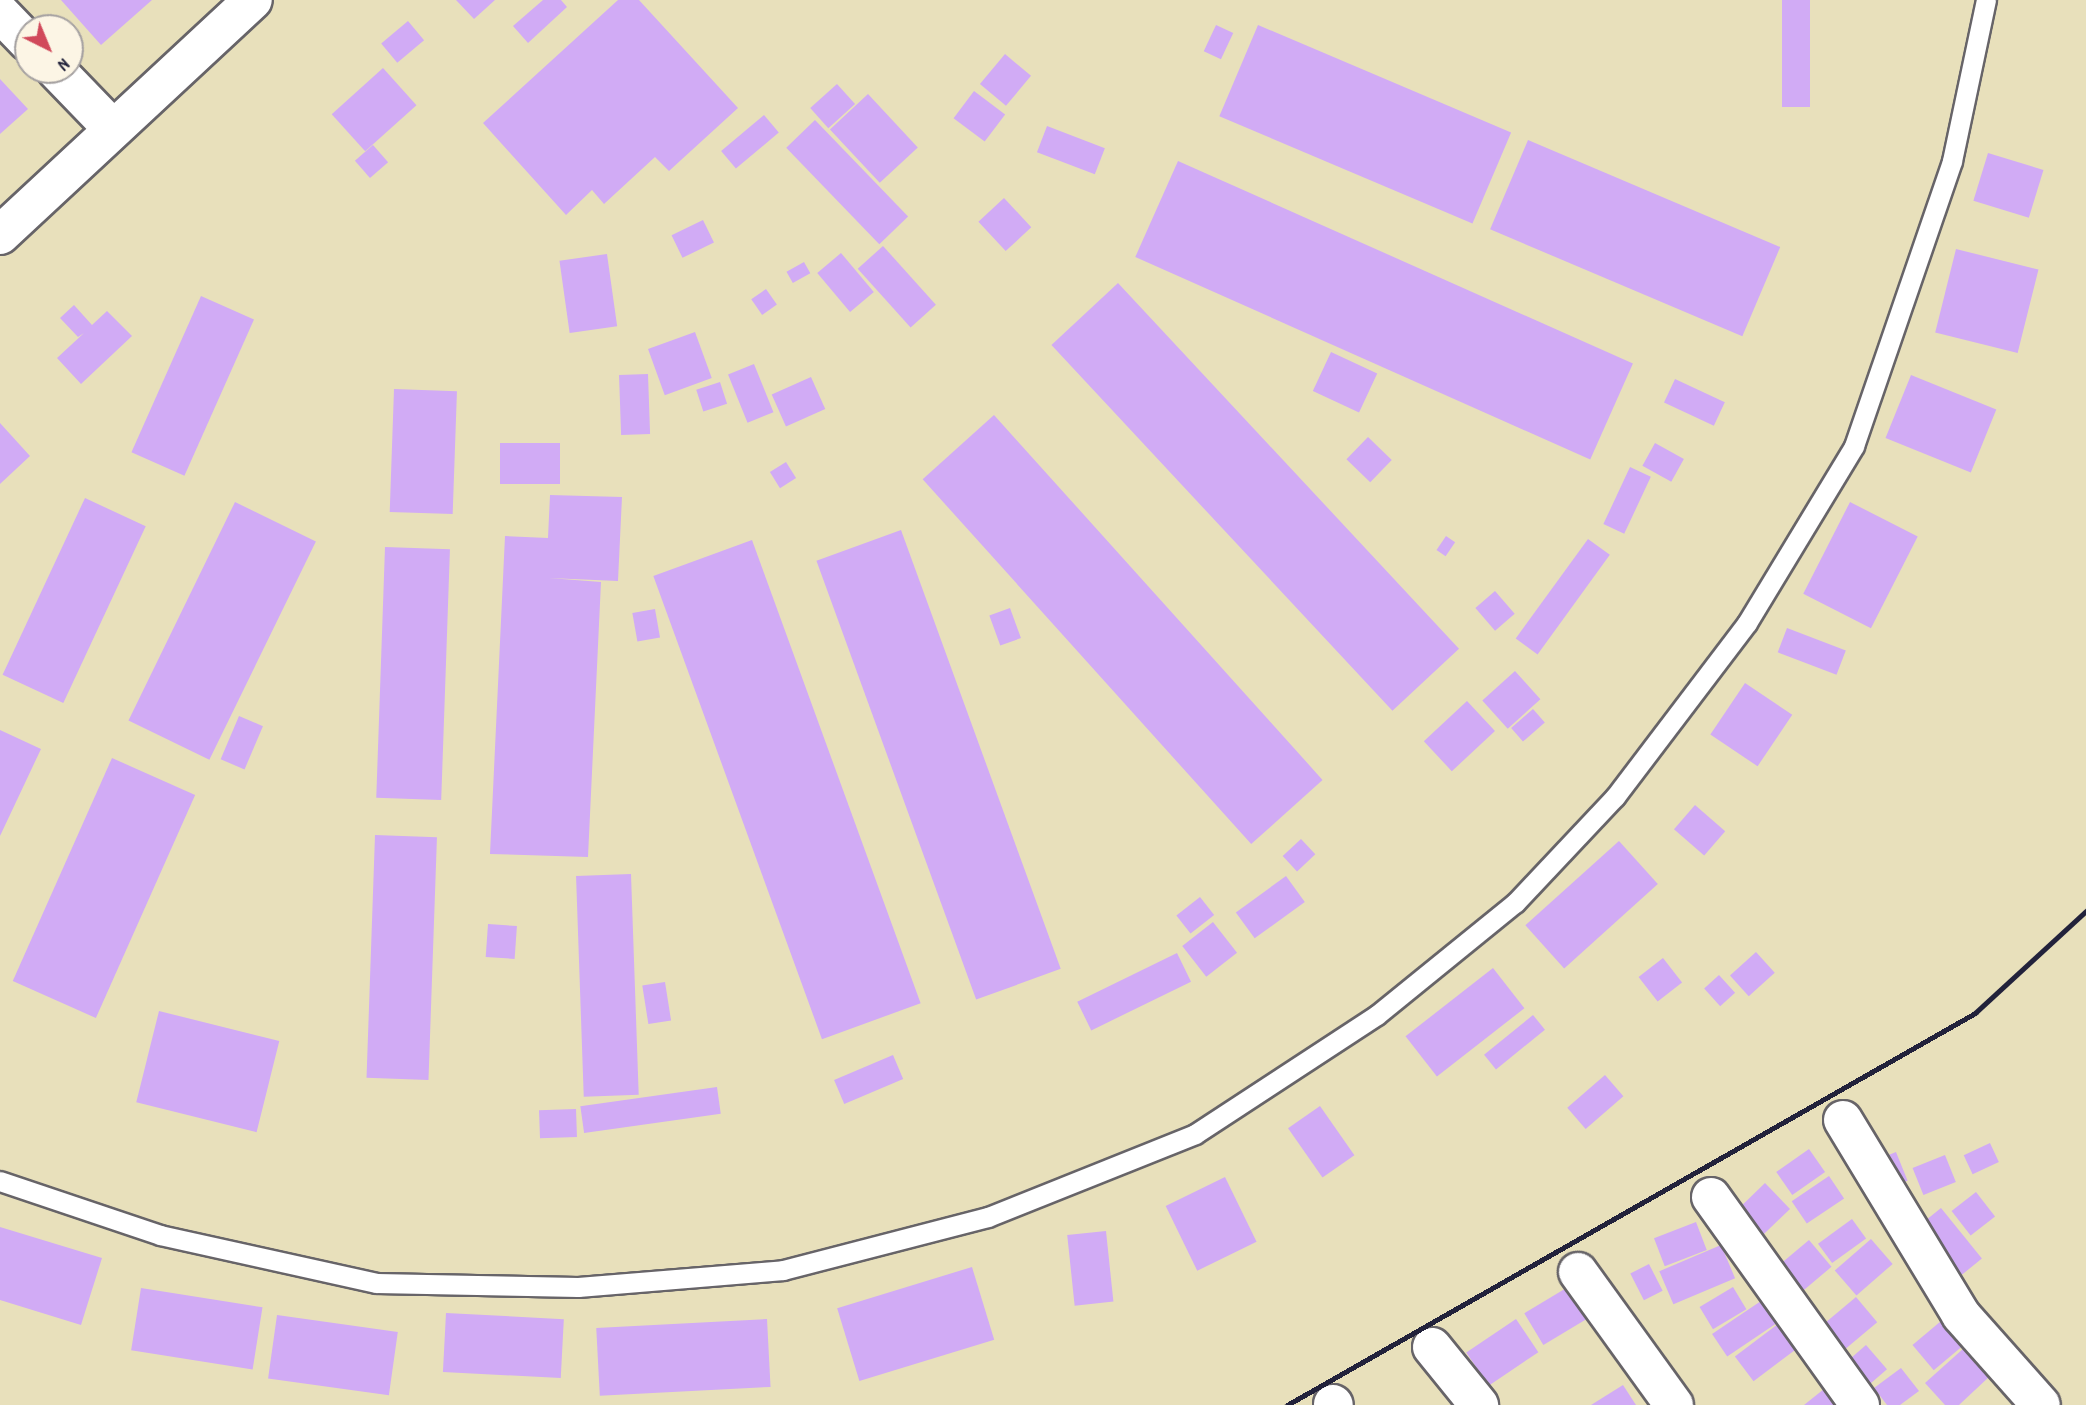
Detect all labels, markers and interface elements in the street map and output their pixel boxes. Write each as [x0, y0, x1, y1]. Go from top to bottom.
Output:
north arrow [14, 14, 84, 84]
text: N [50, 50, 75, 76]

